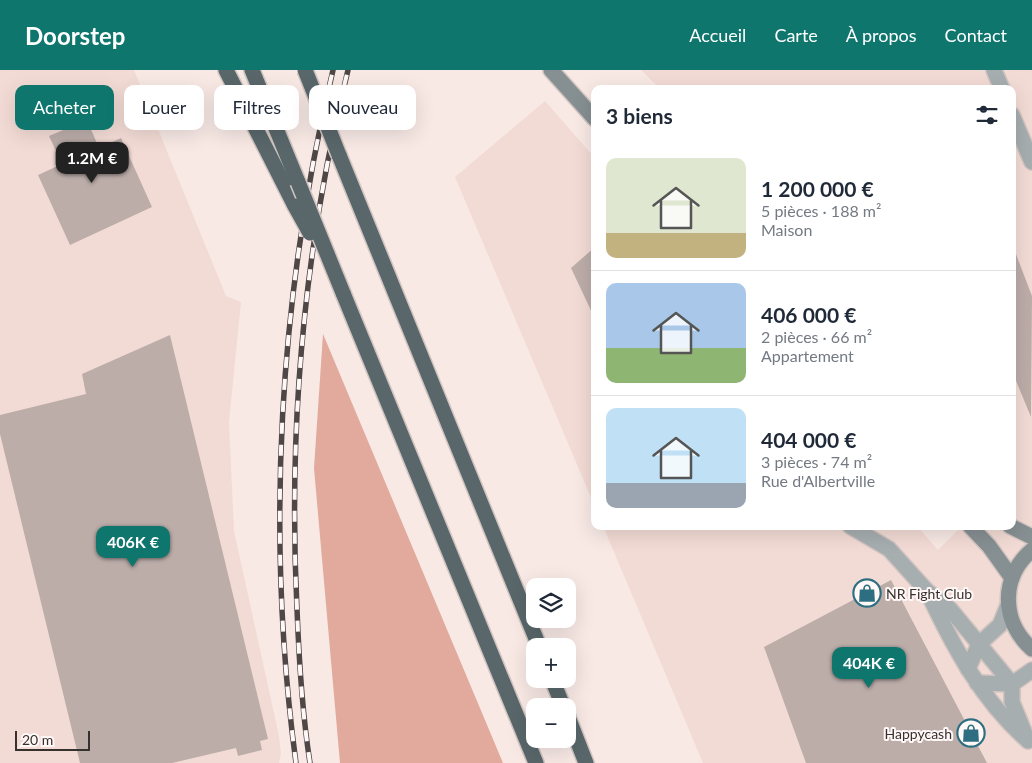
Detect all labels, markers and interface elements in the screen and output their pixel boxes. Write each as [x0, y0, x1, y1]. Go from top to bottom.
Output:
text: Doorstep [25, 21, 125, 50]
text: Accueil [689, 24, 746, 46]
text: Carte [774, 24, 818, 46]
text: À propos [846, 24, 917, 46]
text: Contact [945, 24, 1007, 46]
chip: Acheter [15, 85, 114, 130]
chip: Louer [124, 85, 204, 130]
chip: Filtres [214, 85, 299, 130]
chip: Nouveau [309, 85, 416, 130]
icon: filters [973, 101, 1001, 129]
text: 3 biens [606, 103, 673, 128]
pin: 1.2M € [51, 142, 133, 184]
text: 1.2M € [67, 148, 117, 167]
text: 1 200 000 € [761, 176, 874, 201]
icon: home [646, 178, 706, 238]
text: 5 pièces · 188 m² [761, 201, 881, 220]
text: Maison [761, 220, 812, 239]
text: 406 000 € [761, 302, 856, 327]
icon: home [646, 303, 706, 363]
text: 2 pièces · 66 m² [761, 327, 872, 346]
text: Appartement [761, 346, 854, 365]
text: 404 000 € [761, 427, 856, 452]
icon: home [646, 428, 706, 488]
text: 3 pièces · 74 m² [761, 452, 872, 471]
text: Rue d'Albertville [761, 471, 875, 490]
pin: 406K € [92, 526, 174, 568]
text: 406K € [107, 532, 159, 551]
map controls [526, 578, 576, 748]
button: layers [526, 578, 576, 628]
shop icon: NR Fight Club [852, 578, 882, 608]
place label: NR Fight Club [886, 585, 972, 602]
button: + [526, 638, 576, 688]
pin: 404K € [828, 646, 910, 689]
text: 404K € [843, 653, 895, 672]
button: − [526, 698, 576, 748]
shop icon: Happycash [956, 718, 986, 748]
place label: Happycash [885, 725, 952, 742]
scale bar [15, 728, 90, 751]
text: 20 m [22, 731, 53, 748]

